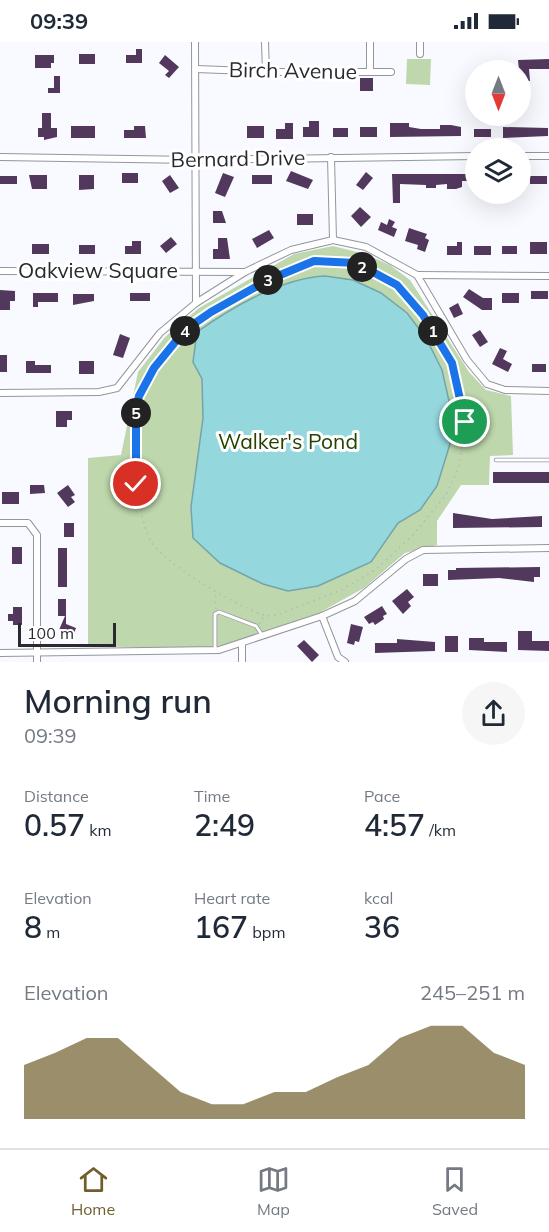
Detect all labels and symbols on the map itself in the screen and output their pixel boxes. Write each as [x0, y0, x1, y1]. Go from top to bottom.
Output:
street label: Birch Avenue [229, 56, 357, 84]
north arrow [465, 60, 531, 126]
street label: Bernard Drive [171, 144, 305, 172]
pin: 2 [347, 252, 377, 282]
street label: Oakview Square [18, 257, 178, 283]
pin: 3 [253, 265, 283, 295]
pin: 4 [170, 316, 200, 346]
pin: 1 [418, 316, 448, 346]
pin [439, 396, 490, 447]
pin: 5 [121, 398, 151, 428]
park label: Walker's Pond [218, 428, 358, 454]
pin [110, 458, 161, 509]
scale bar [18, 620, 116, 648]

